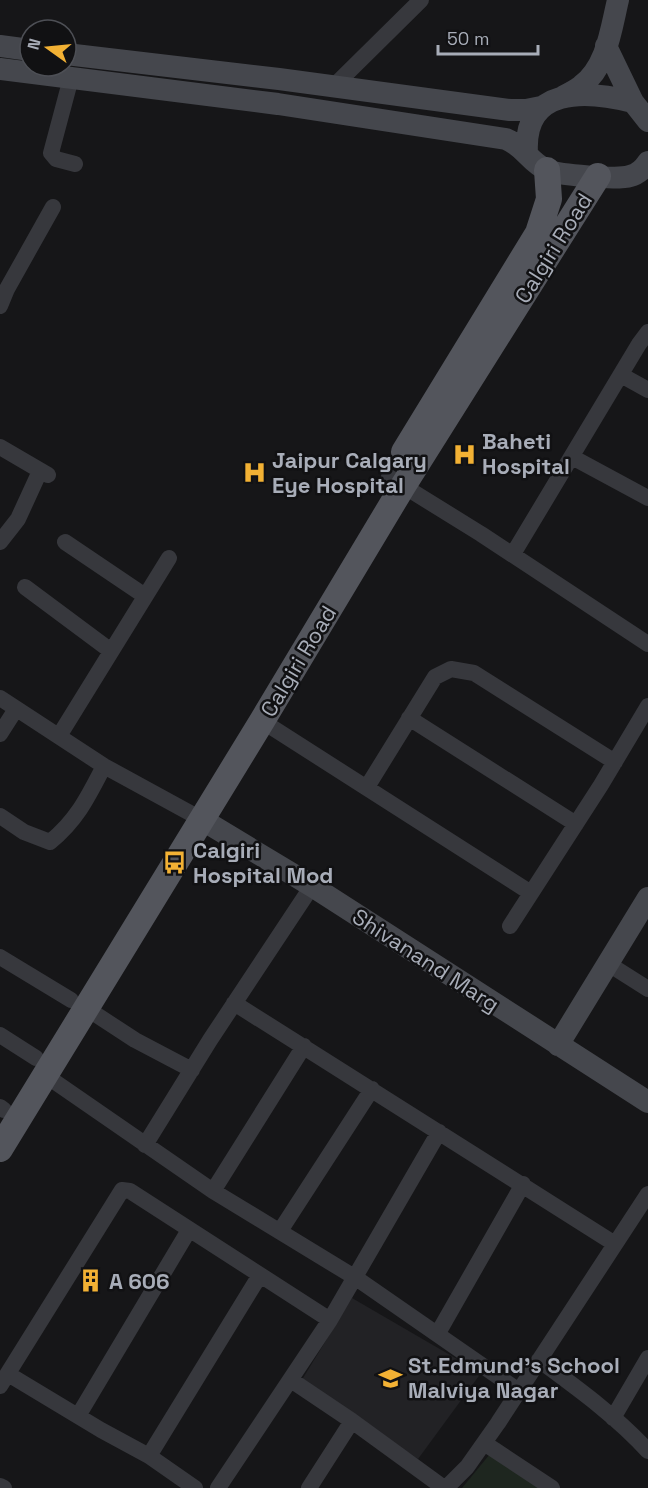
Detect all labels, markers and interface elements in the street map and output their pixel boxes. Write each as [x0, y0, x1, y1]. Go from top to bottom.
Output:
north arrow [18, 18, 78, 78]
scale bar [438, 18, 538, 56]
text: 50 m [447, 27, 489, 50]
text: N [22, 36, 46, 52]
street label: Calgiri Road [508, 188, 598, 308]
place label: Baheti Hospital [482, 427, 570, 480]
hospital icon: Baheti Hospital [451, 441, 477, 467]
place label: Jaipur Calgary Eye Hospital [272, 446, 427, 499]
hospital icon: Jaipur Calgary Eye Hospital [241, 460, 267, 486]
street label: Calgiri Road [254, 600, 342, 722]
place label: Calgiri Hospital Mod [193, 836, 333, 889]
bus stop icon: Calgiri Hospital Mod [162, 850, 188, 876]
street label: Shivanand Marg [347, 902, 505, 1018]
place label: A 606 [109, 1267, 170, 1295]
building icon: A 606 [78, 1268, 104, 1294]
place label: St.Edmund’s School Malviya Nagar [408, 1351, 620, 1404]
school or university icon: St.Edmund’s School Malviya Nagar [377, 1365, 403, 1391]

